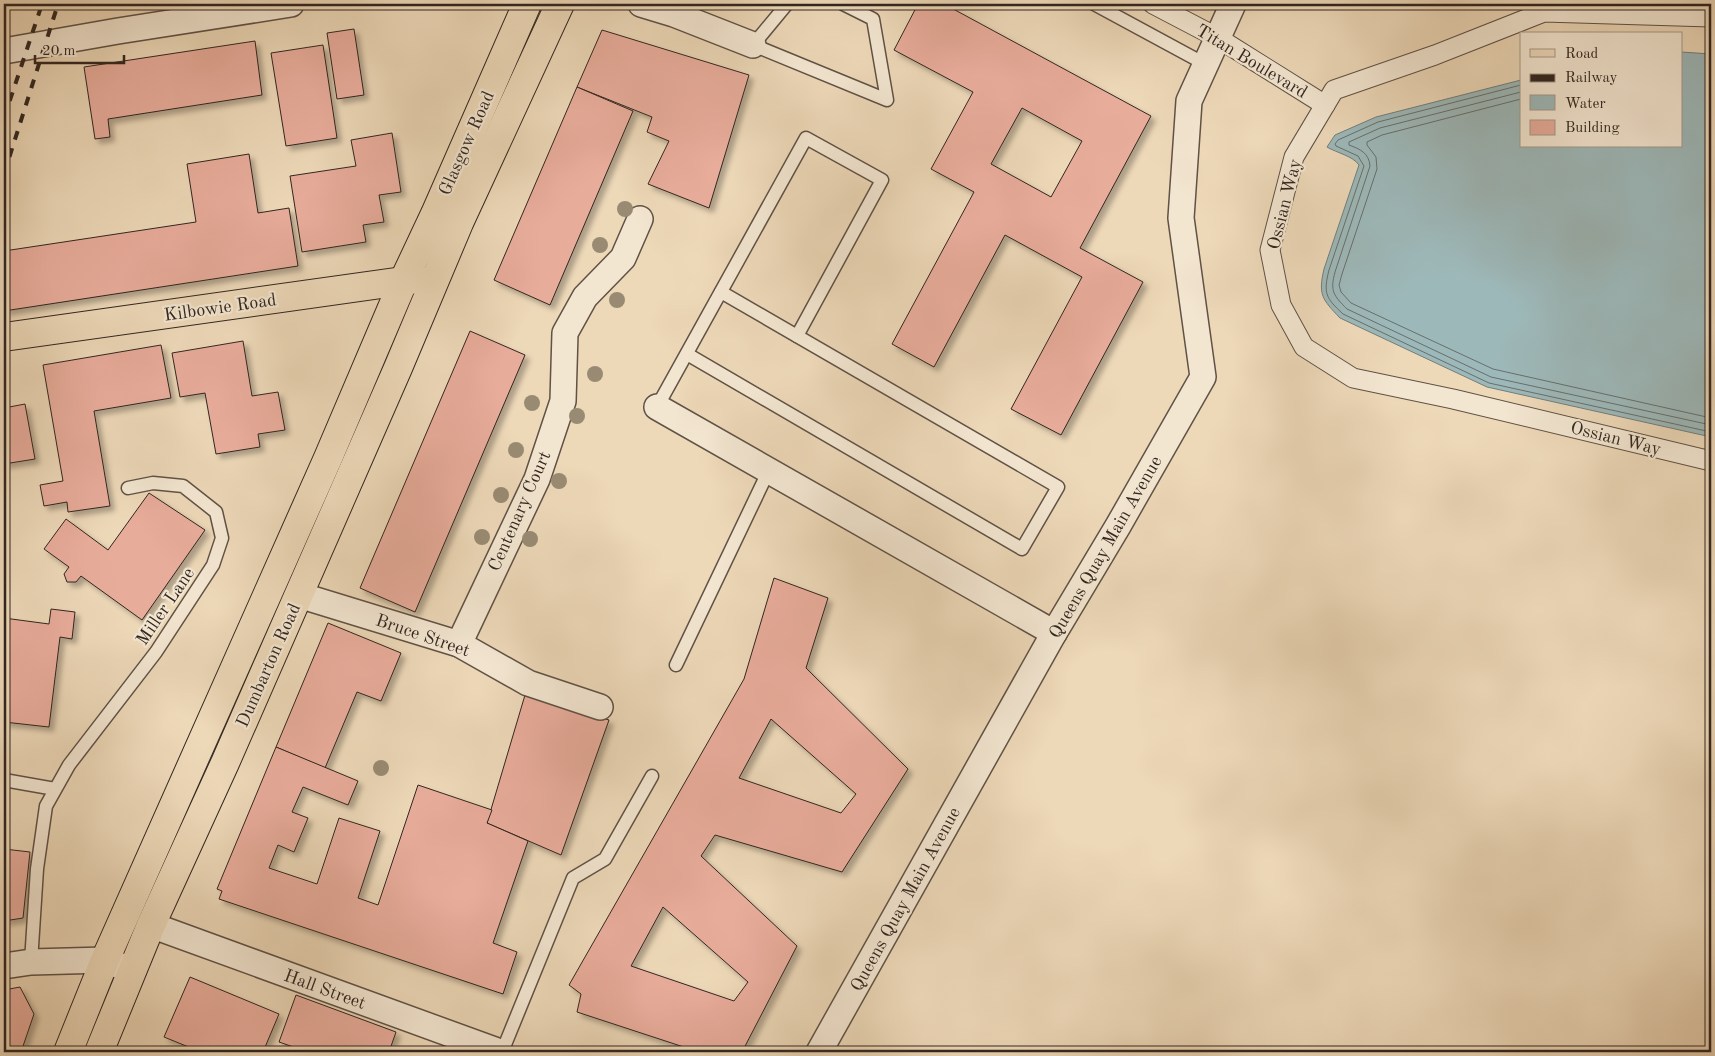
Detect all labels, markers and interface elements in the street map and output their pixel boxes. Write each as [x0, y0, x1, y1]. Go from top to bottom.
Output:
street label: Titan Boulevard [1193, 22, 1310, 102]
scale bar [35, 32, 124, 64]
legend [1520, 32, 1682, 148]
text: 20 m [42, 44, 76, 59]
text: Road [1565, 47, 1599, 62]
text: Railway [1565, 71, 1618, 86]
street label: Glasgow Road [436, 89, 498, 198]
text: Water [1565, 97, 1606, 112]
text: Building [1565, 121, 1620, 136]
street label: Ossian Way [1265, 157, 1305, 251]
street label: Kilbowie Road [163, 291, 278, 325]
street label: Ossian Way [1569, 419, 1663, 459]
street label: Centenary Court [485, 449, 554, 574]
street label: Queens Quay Main Avenue [1046, 453, 1166, 642]
street label: Miller Lane [133, 564, 198, 649]
street label: Dumbarton Road [234, 601, 304, 730]
street label: Bruce Street [373, 611, 472, 660]
street label: Queens Quay Main Avenue [848, 804, 964, 995]
street label: Hall Street [281, 967, 368, 1013]

